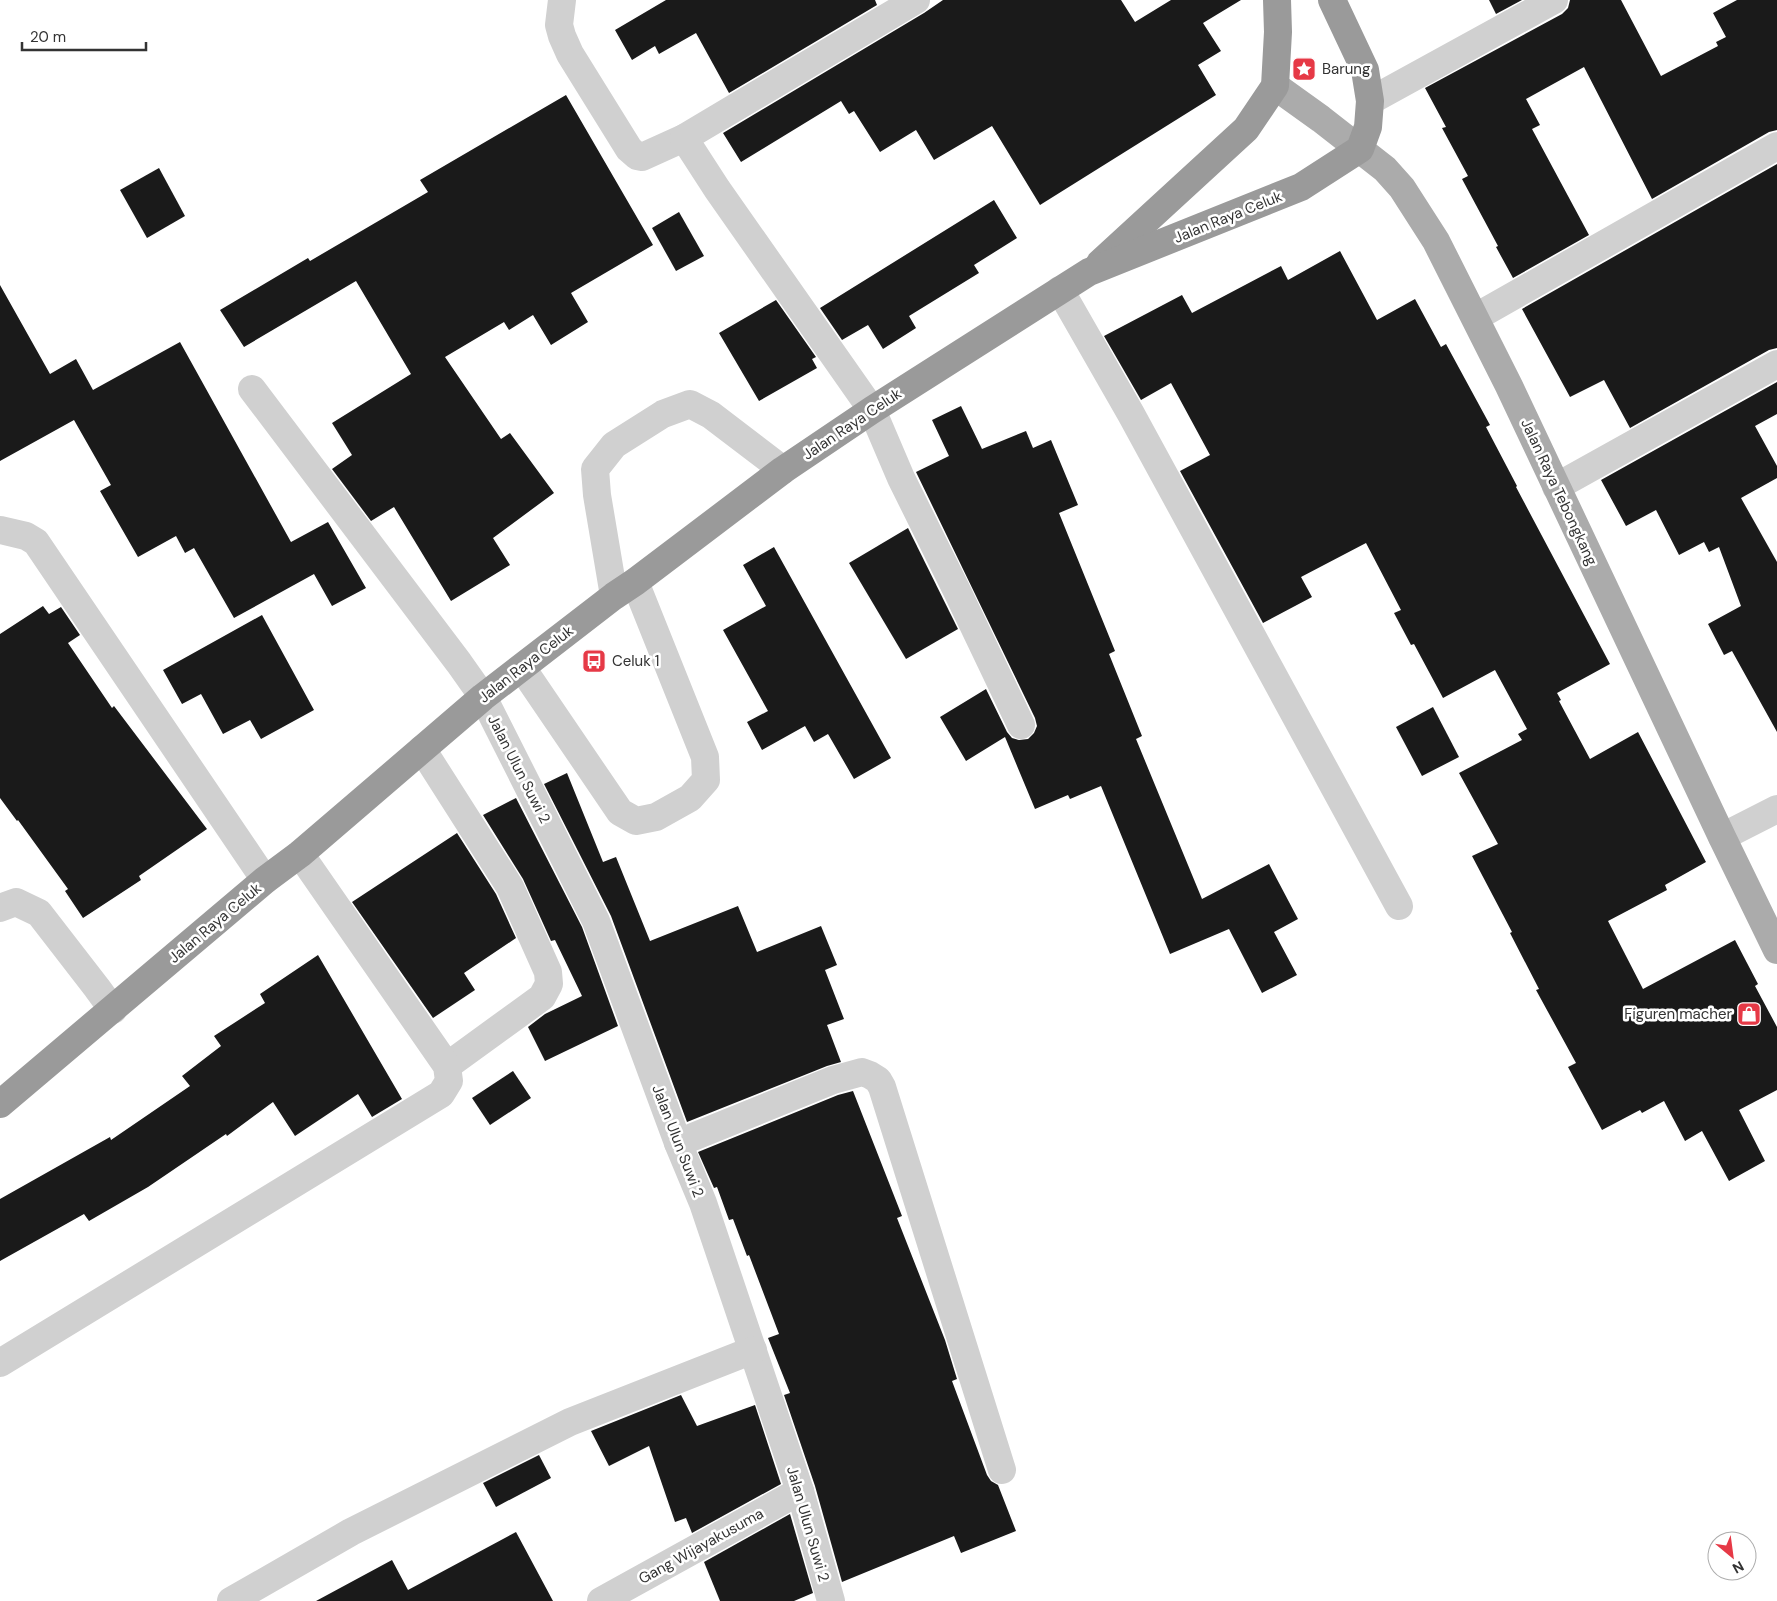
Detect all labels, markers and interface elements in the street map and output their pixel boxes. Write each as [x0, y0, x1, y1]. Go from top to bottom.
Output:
scale bar [22, 20, 146, 52]
text: 20 m [30, 27, 66, 47]
place icon: Barung [1291, 56, 1317, 82]
place label: Barung [1322, 59, 1370, 79]
street label: Jalan Raya Celuk [1171, 186, 1286, 248]
street label: Jalan Raya Celuk [799, 383, 906, 465]
street label: Jalan Raya Tebongkang [1516, 415, 1602, 569]
street label: Jalan Raya Celuk [474, 620, 578, 707]
bus stop icon: Celuk 1 [581, 648, 607, 674]
place label: Celuk 1 [612, 651, 659, 671]
street label: Jalan Ulun Suwi 2 [483, 711, 555, 827]
street label: Jalan Raya Celuk [164, 878, 266, 968]
shop icon: Figuren macher [1736, 1001, 1762, 1027]
place label: Figuren macher [1624, 1004, 1732, 1024]
street label: Jalan Ulun Suwi 2 [647, 1082, 709, 1200]
street label: Jalan Ulun Suwi 2 [782, 1464, 834, 1584]
street label: Gang Wijayakusuma [635, 1503, 767, 1589]
north arrow [1707, 1531, 1757, 1581]
text: N [1729, 1557, 1747, 1578]

